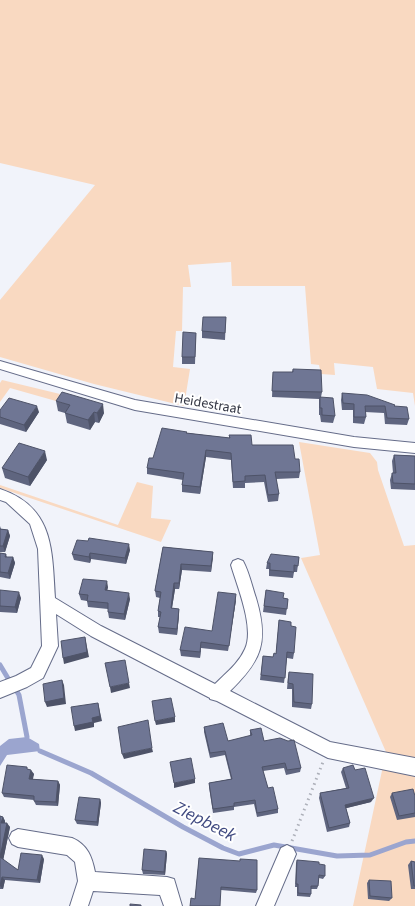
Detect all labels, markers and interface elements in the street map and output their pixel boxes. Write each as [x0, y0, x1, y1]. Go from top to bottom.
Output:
street label: Heidestraat [173, 388, 243, 420]
water label: Ziepbeek [168, 795, 241, 848]

